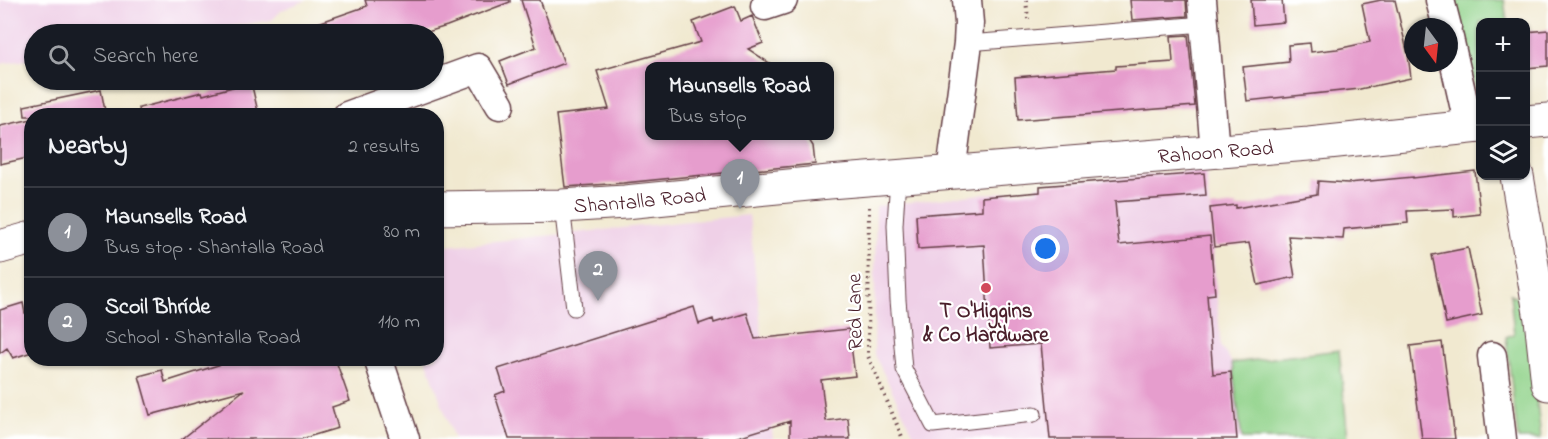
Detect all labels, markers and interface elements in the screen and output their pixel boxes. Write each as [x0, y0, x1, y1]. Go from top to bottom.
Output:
north arrow [1404, 18, 1458, 72]
map controls [1476, 18, 1530, 180]
button: + [1476, 18, 1530, 72]
search box [24, 24, 444, 90]
icon: search [45, 41, 78, 74]
text: Search here [93, 41, 198, 73]
popup [645, 62, 834, 140]
text: Maunsells Road [669, 71, 810, 103]
button: − [1476, 72, 1530, 126]
text: Bus stop [669, 103, 747, 132]
button: layers [1476, 126, 1530, 180]
text: Nearby [48, 128, 127, 166]
text: 2 results [348, 133, 420, 162]
street label: Rahoon Road [1157, 134, 1275, 173]
pin: 1 [720, 160, 760, 209]
street label: Shantalla Road [573, 181, 708, 222]
text: Maunsells Road [105, 202, 247, 234]
text: 1 [64, 218, 71, 247]
text: 80 m [383, 218, 420, 247]
text: Bus stop · Shantalla Road [105, 234, 324, 263]
your location [1031, 234, 1060, 263]
pin: 2 [578, 252, 618, 301]
street label: Red Lane [840, 273, 872, 351]
marker: T O'Higgins & Co Hardware [979, 281, 993, 295]
text: Scoil Bhríde [105, 292, 210, 324]
place label: T O'Higgins & Co Hardware [922, 297, 1049, 351]
text: 2 [63, 308, 72, 337]
text: 110 m [378, 308, 420, 337]
text: School · Shantalla Road [105, 324, 301, 353]

